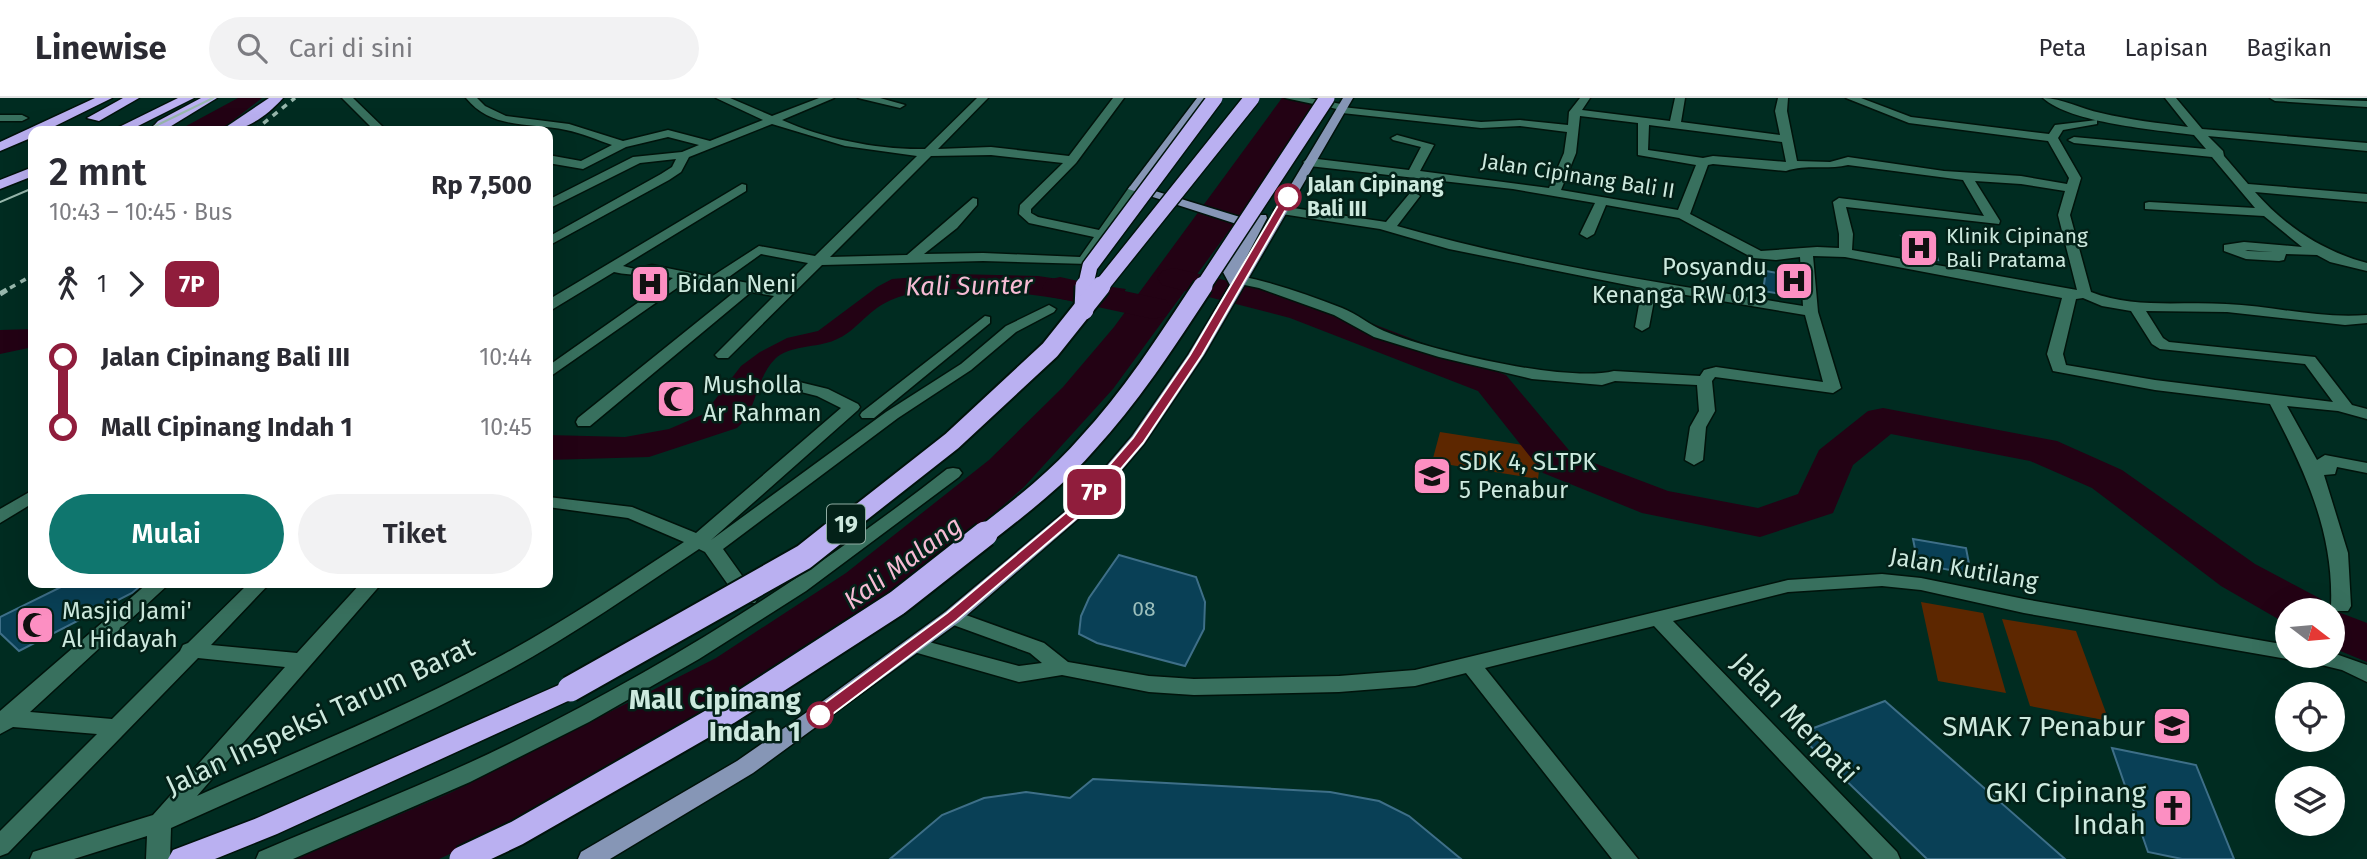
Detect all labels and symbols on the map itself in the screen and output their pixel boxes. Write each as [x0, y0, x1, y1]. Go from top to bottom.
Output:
street label: Jalan Cipinang Bali II [1479, 148, 1677, 204]
place label: Jalan Cipinang Bali III [1306, 172, 1444, 222]
marker: Jalan Cipinang Bali III [1275, 184, 1301, 210]
place label: Klinik Cipinang Bali Pratama [1946, 223, 2088, 273]
hospital icon: Klinik Cipinang Bali Pratama [1898, 227, 1940, 269]
place label: Posyandu Kenanga RW 013 [1592, 253, 1767, 309]
hospital icon: Posyandu Kenanga RW 013 [1773, 260, 1815, 302]
hospital icon: Bidan Neni [629, 263, 671, 305]
water label: Kali Sunter [905, 269, 1034, 303]
place label: Bidan Neni [677, 270, 797, 298]
place label: Musholla Ar Rahman [703, 371, 821, 427]
mosque icon: Musholla Ar Rahman [655, 378, 697, 420]
place label: SDK 4, SLTPK 5 Penabur [1459, 448, 1597, 504]
school or university icon: SDK 4, SLTPK 5 Penabur [1411, 455, 1453, 497]
line badge: 7P [1062, 469, 1126, 515]
road number: 19 [827, 504, 865, 544]
water label: Kali Malang [838, 510, 968, 616]
street label: Jalan Kutilang [1888, 542, 2041, 596]
house number: 08 [1132, 596, 1156, 622]
place label: Masjid Jami' Al Hidayah [62, 597, 192, 653]
north arrow [2275, 598, 2345, 668]
mosque icon: Masjid Jami' Al Hidayah [14, 604, 56, 646]
street label: Jalan Inspeksi Tarum Barat [160, 629, 481, 802]
street label: Jalan Merpati [1725, 646, 1865, 790]
place label: Mall Cipinang Indah 1 [629, 683, 802, 748]
marker: Mall Cipinang Indah 1 [807, 702, 833, 728]
school or university icon: SMAK 7 Penabur [2151, 705, 2193, 747]
place label: SMAK 7 Penabur [1942, 710, 2145, 743]
place label: GKI Cipinang Indah [1985, 776, 2146, 841]
church icon: GKI Cipinang Indah [2152, 787, 2194, 829]

